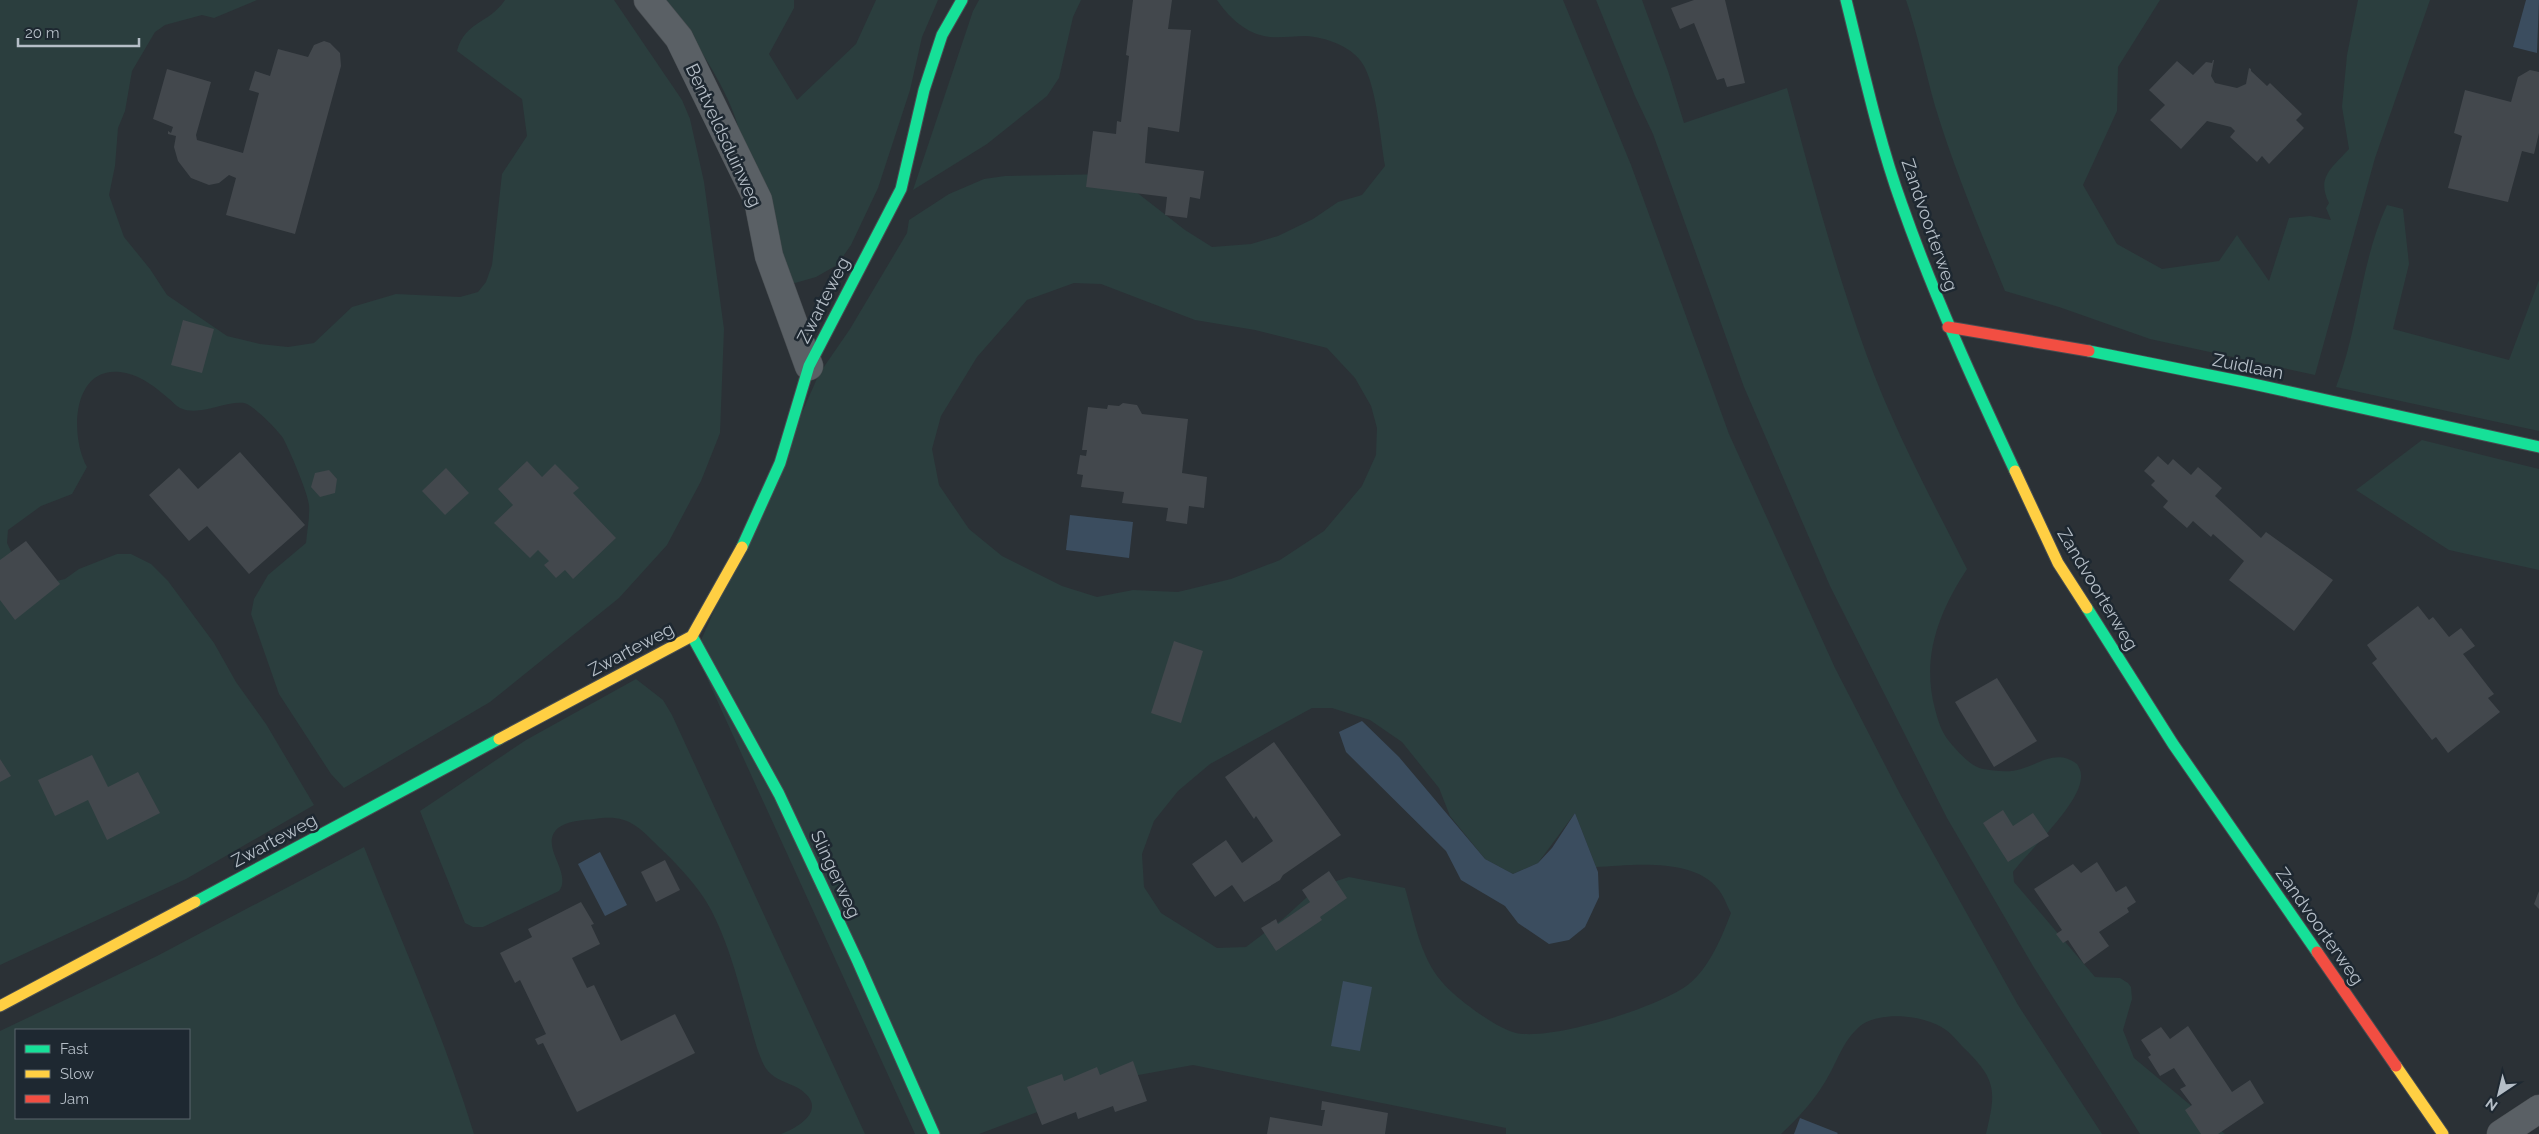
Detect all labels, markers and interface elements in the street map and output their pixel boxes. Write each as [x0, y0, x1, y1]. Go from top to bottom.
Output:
scale bar [18, 15, 139, 47]
text: 20 m [25, 24, 60, 42]
street label: Bentveldsduinweg [682, 60, 766, 210]
street label: Zandvoorterweg [1898, 156, 1962, 294]
street label: Zwarteweg [792, 253, 854, 347]
street label: Zuidlaan [2211, 349, 2285, 383]
street label: Zandvoorterweg [2053, 524, 2143, 654]
street label: Zwarteweg [585, 618, 677, 680]
street label: Zwarteweg [228, 809, 320, 871]
street label: Slingerweg [807, 827, 865, 921]
street label: Zandvoorterweg [2272, 863, 2368, 989]
legend [15, 1029, 190, 1119]
text: Fast [60, 1040, 88, 1058]
text: Slow [60, 1065, 94, 1083]
north arrow [2474, 1069, 2524, 1119]
text: Jam [60, 1090, 89, 1108]
text: N [2483, 1095, 2501, 1114]

